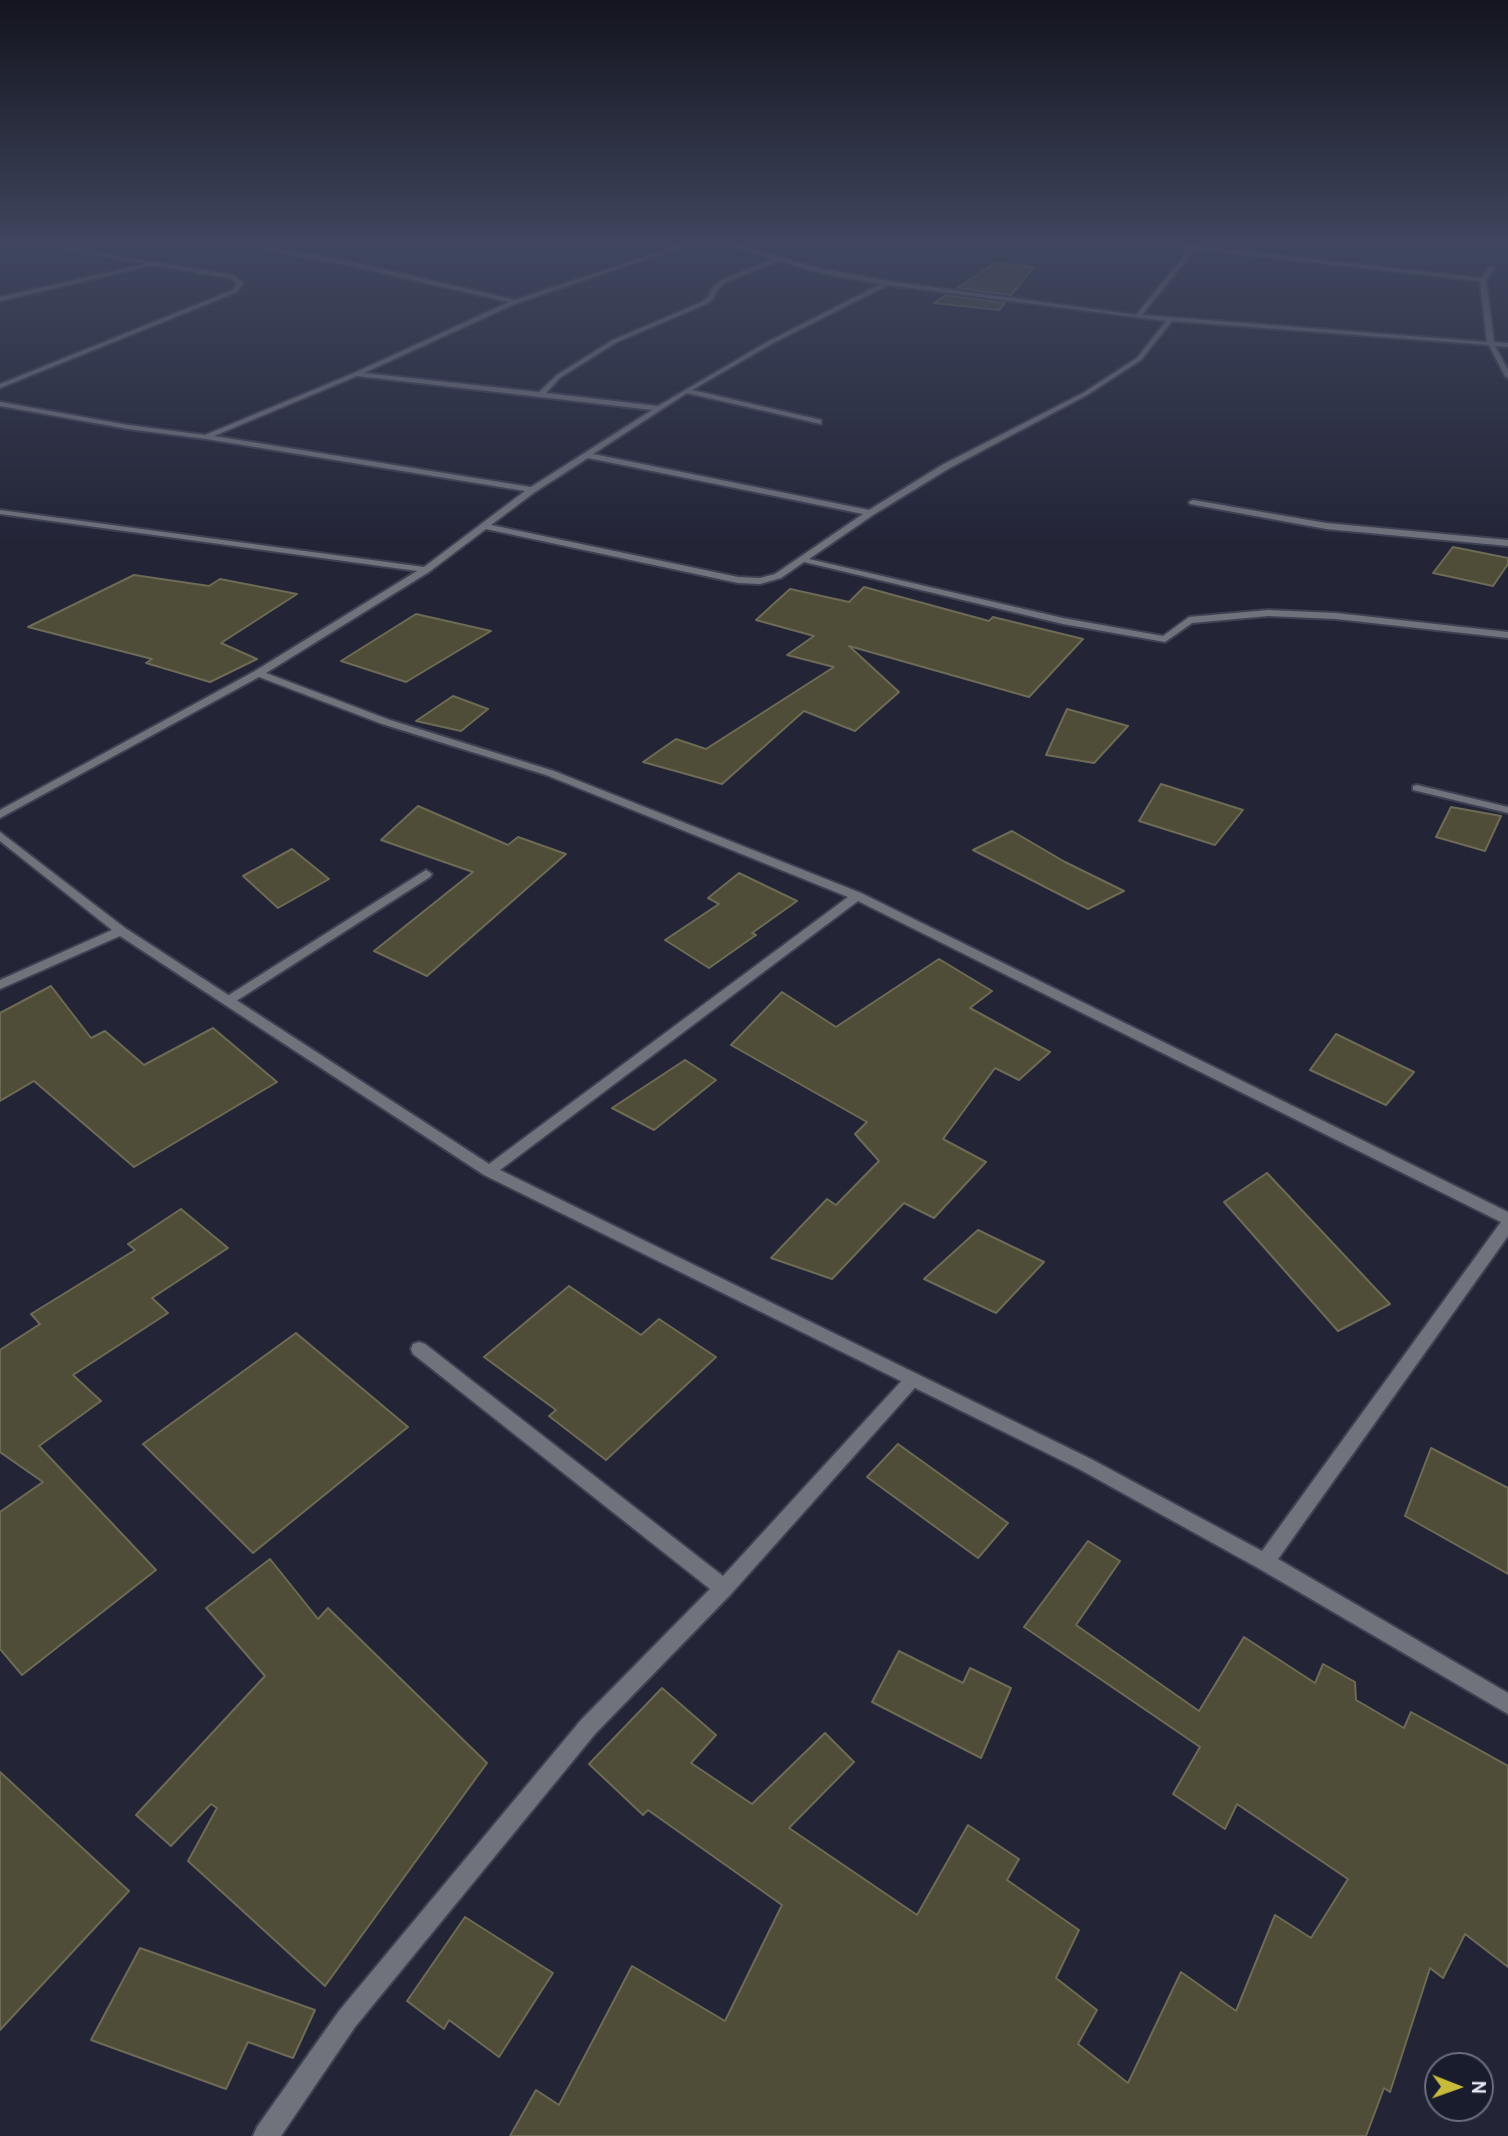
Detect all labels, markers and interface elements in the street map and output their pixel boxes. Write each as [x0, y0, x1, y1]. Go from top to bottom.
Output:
north arrow [1424, 2052, 1494, 2122]
text: N [1467, 2080, 1490, 2094]

